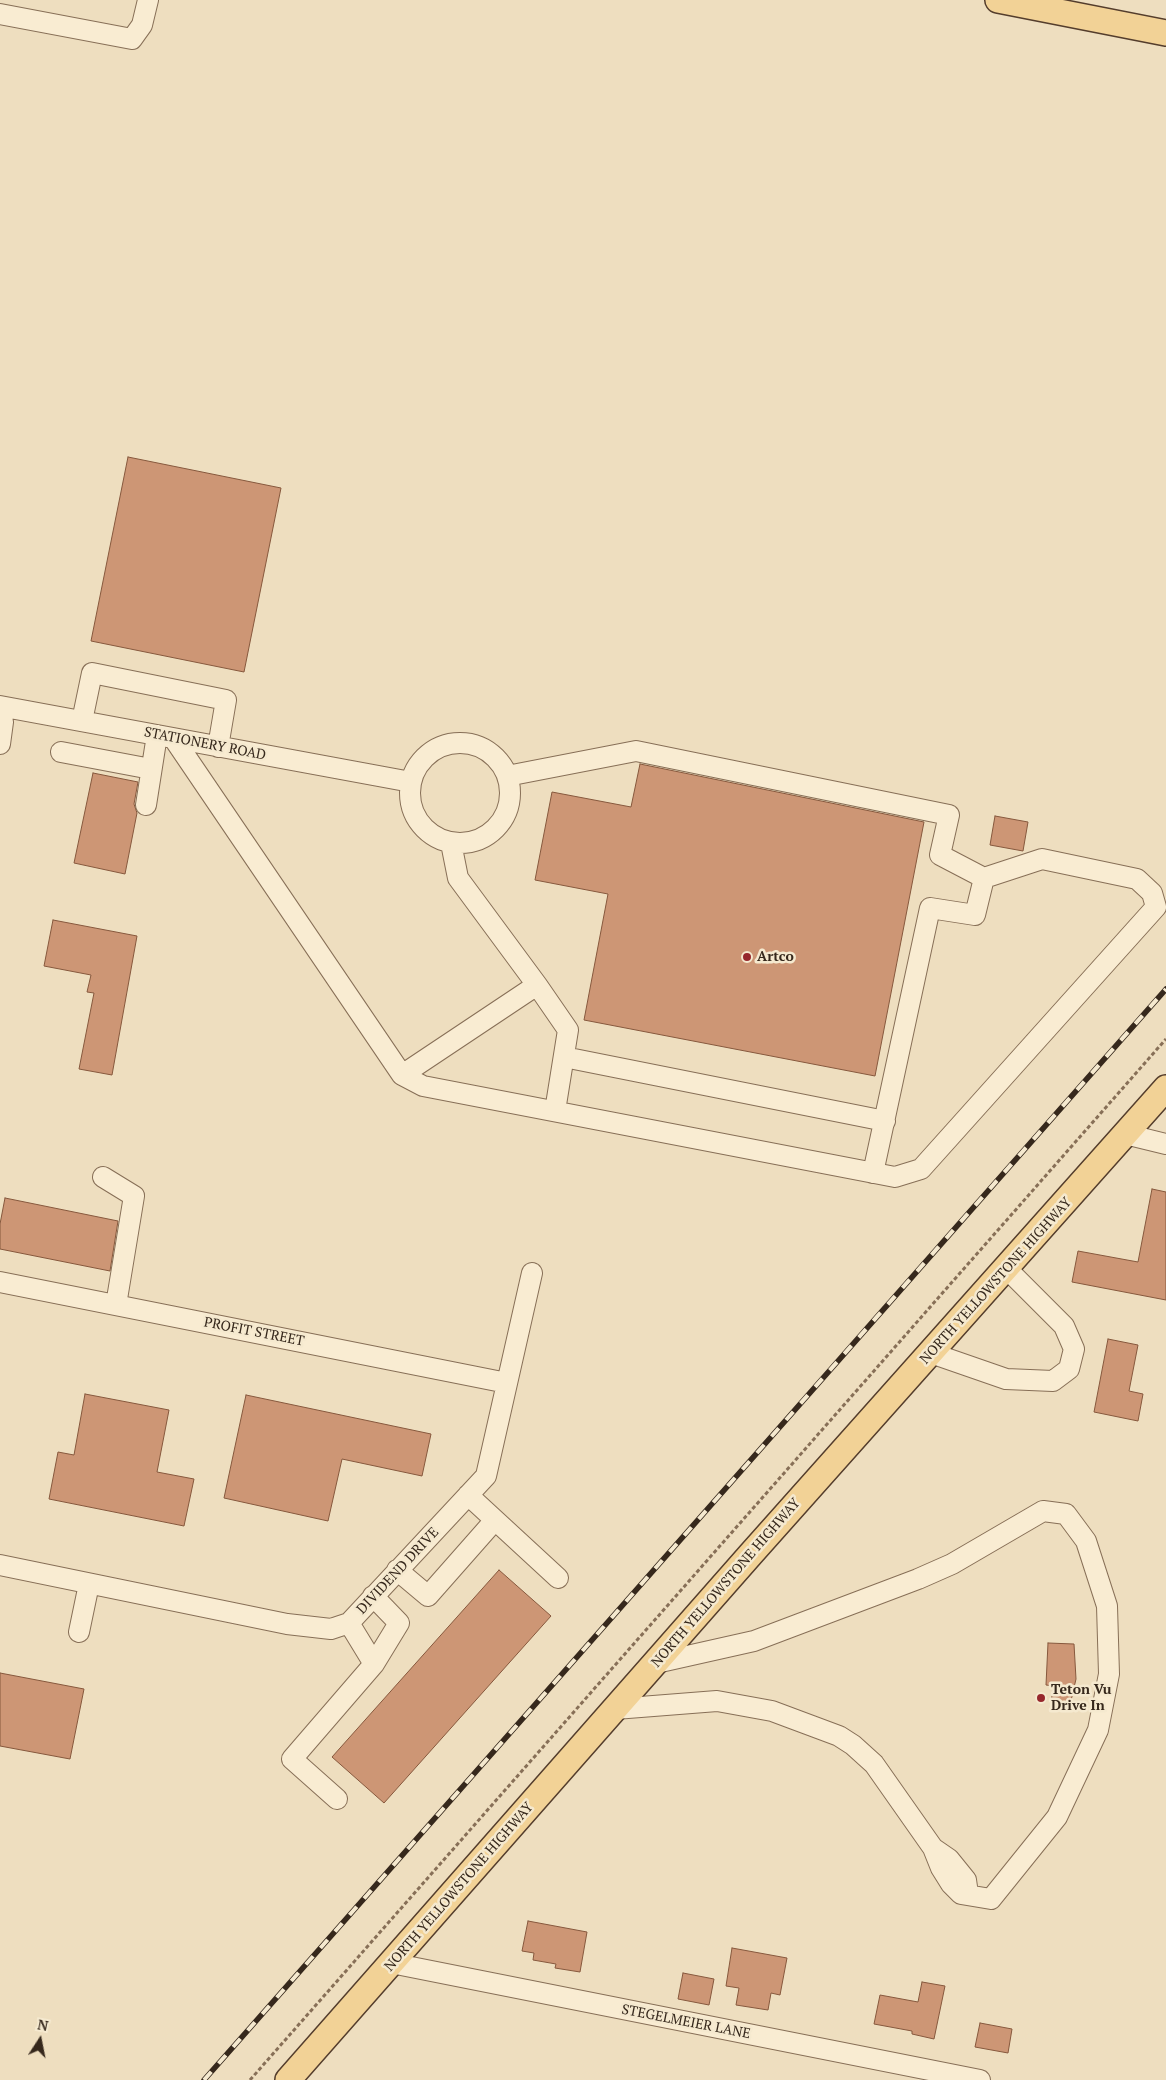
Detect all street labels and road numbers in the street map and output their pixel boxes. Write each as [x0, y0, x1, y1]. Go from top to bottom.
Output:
street label: STATIONERY ROAD [143, 724, 267, 764]
street label: NORTH YELLOWSTONE HIGHWAY [917, 1194, 1075, 1368]
street label: PROFIT STREET [202, 1314, 306, 1350]
street label: NORTH YELLOWSTONE HIGHWAY [648, 1495, 804, 1671]
street label: DIVIDEND DRIVE [354, 1524, 442, 1618]
street label: NORTH YELLOWSTONE HIGHWAY [381, 1799, 537, 1975]
street label: STEGELMEIER LANE [620, 2001, 752, 2043]

